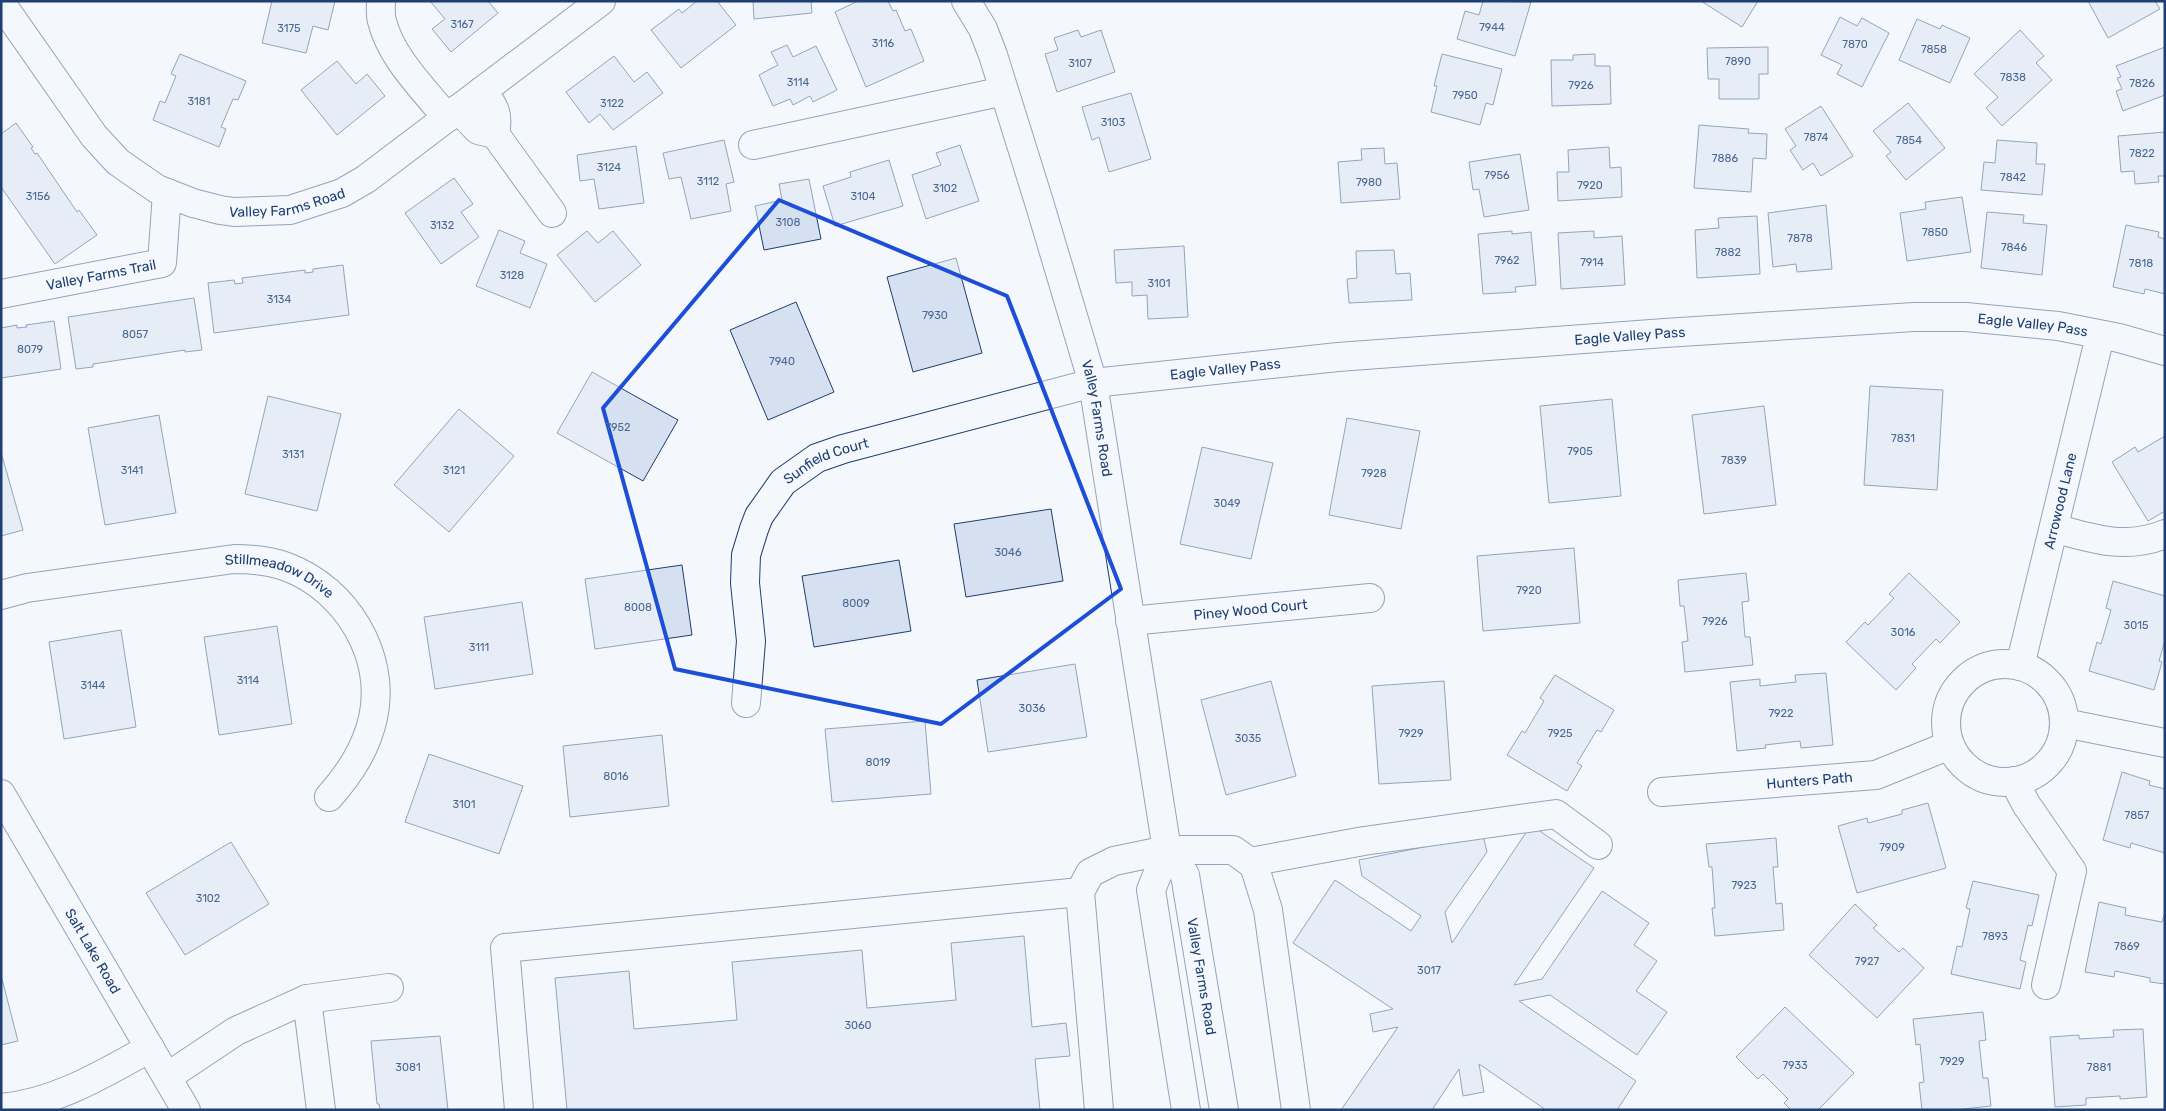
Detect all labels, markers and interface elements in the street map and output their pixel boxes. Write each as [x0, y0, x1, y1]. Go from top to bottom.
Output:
house number: 3167 [450, 18, 474, 31]
house number: 7944 [1479, 21, 1505, 34]
house number: 3175 [277, 22, 301, 35]
house number: 3116 [872, 37, 895, 50]
house number: 7870 [1842, 38, 1868, 51]
house number: 7858 [1921, 43, 1947, 56]
house number: 7890 [1725, 55, 1751, 68]
house number: 3107 [1068, 57, 1092, 70]
house number: 7838 [2000, 71, 2026, 84]
house number: 3114 [787, 76, 809, 89]
house number: 7826 [2129, 77, 2155, 90]
house number: 7926 [1568, 79, 1594, 92]
house number: 7950 [1452, 89, 1478, 102]
house number: 3181 [188, 95, 210, 108]
house number: 3122 [600, 97, 624, 110]
house number: 3103 [1101, 116, 1126, 129]
house number: 7874 [1804, 131, 1829, 144]
house number: 7854 [1896, 134, 1922, 147]
house number: 7822 [2129, 147, 2155, 160]
house number: 7886 [1712, 152, 1738, 165]
house number: 3124 [597, 161, 621, 174]
house number: 7956 [1484, 169, 1510, 182]
house number: 7842 [2000, 171, 2026, 184]
house number: 3112 [697, 175, 719, 188]
house number: 7980 [1356, 176, 1382, 189]
house number: 7920 [1577, 179, 1603, 192]
house number: 3102 [933, 182, 957, 195]
street label: Valley Farms Road [228, 185, 347, 221]
house number: 3156 [26, 190, 51, 203]
house number: 3104 [851, 190, 876, 203]
house number: 3108 [775, 216, 801, 229]
house number: 3132 [430, 219, 454, 232]
house number: 7850 [1922, 226, 1948, 239]
house number: 7878 [1787, 232, 1813, 245]
house number: 7846 [2001, 241, 2027, 254]
house number: 7882 [1715, 246, 1741, 259]
house number: 7962 [1494, 254, 1520, 267]
street label: Valley Farms Trail [45, 256, 158, 294]
house number: 7914 [1580, 256, 1604, 269]
house number: 7818 [2129, 257, 2153, 270]
house number: 3128 [500, 269, 524, 282]
house number: 3101 [1148, 277, 1170, 290]
house number: 3134 [267, 293, 291, 306]
house number: 7930 [922, 309, 948, 322]
street label: Eagle Valley Pass [1977, 310, 2089, 341]
street label: Eagle Valley Pass [1574, 324, 1686, 349]
house number: 8057 [122, 328, 148, 341]
house number: 8079 [17, 343, 43, 356]
house number: 7940 [769, 355, 795, 368]
street label: Eagle Valley Pass [1169, 355, 1281, 384]
street label: Valley Farms Road [1078, 358, 1116, 478]
house number: 7952 [605, 421, 631, 434]
house number: 7831 [1891, 432, 1915, 445]
street label: Sunfield Court [780, 434, 871, 488]
house number: 7905 [1567, 445, 1593, 458]
house number: 3131 [282, 448, 304, 461]
street label: Arrowood Lane [2041, 451, 2080, 551]
house number: 7839 [1721, 454, 1747, 467]
house number: 3141 [121, 464, 143, 477]
house number: 3121 [443, 464, 465, 477]
house number: 7928 [1361, 467, 1387, 480]
house number: 3049 [1214, 497, 1240, 510]
house number: 3046 [994, 546, 1022, 559]
street label: Stillmeadow Drive [224, 551, 337, 602]
house number: 7920 [1516, 584, 1542, 597]
street label: Piney Wood Court [1193, 596, 1309, 624]
house number: 8009 [842, 597, 870, 610]
house number: 8008 [624, 601, 652, 614]
house number: 7926 [1702, 615, 1728, 628]
house number: 3015 [2124, 619, 2149, 632]
house number: 3016 [1891, 626, 1916, 639]
house number: 3111 [469, 641, 489, 654]
house number: 3114 [237, 674, 259, 687]
house number: 3144 [81, 679, 106, 692]
house number: 3036 [1019, 702, 1046, 715]
house number: 7922 [1768, 707, 1794, 720]
house number: 7929 [1398, 727, 1424, 740]
house number: 7925 [1547, 727, 1573, 740]
house number: 3035 [1235, 732, 1262, 745]
house number: 8019 [865, 756, 891, 769]
street label: Hunters Path [1766, 769, 1853, 793]
house number: 8016 [603, 770, 629, 783]
house number: 3101 [453, 798, 475, 811]
house number: 7857 [2125, 809, 2150, 822]
house number: 7909 [1879, 841, 1905, 854]
house number: 7923 [1731, 879, 1757, 892]
house number: 3102 [196, 892, 220, 905]
street label: Salt Lake Road [61, 906, 124, 997]
street label: Valley Farms Road [1183, 917, 1219, 1036]
house number: 7893 [1982, 930, 2008, 943]
house number: 7869 [2114, 940, 2140, 953]
house number: 7927 [1855, 955, 1879, 968]
house number: 3017 [1417, 964, 1441, 977]
house number: 3060 [844, 1019, 872, 1032]
house number: 7929 [1939, 1055, 1965, 1068]
house number: 7933 [1782, 1059, 1808, 1072]
house number: 3081 [395, 1061, 421, 1074]
house number: 7881 [2087, 1061, 2111, 1074]

